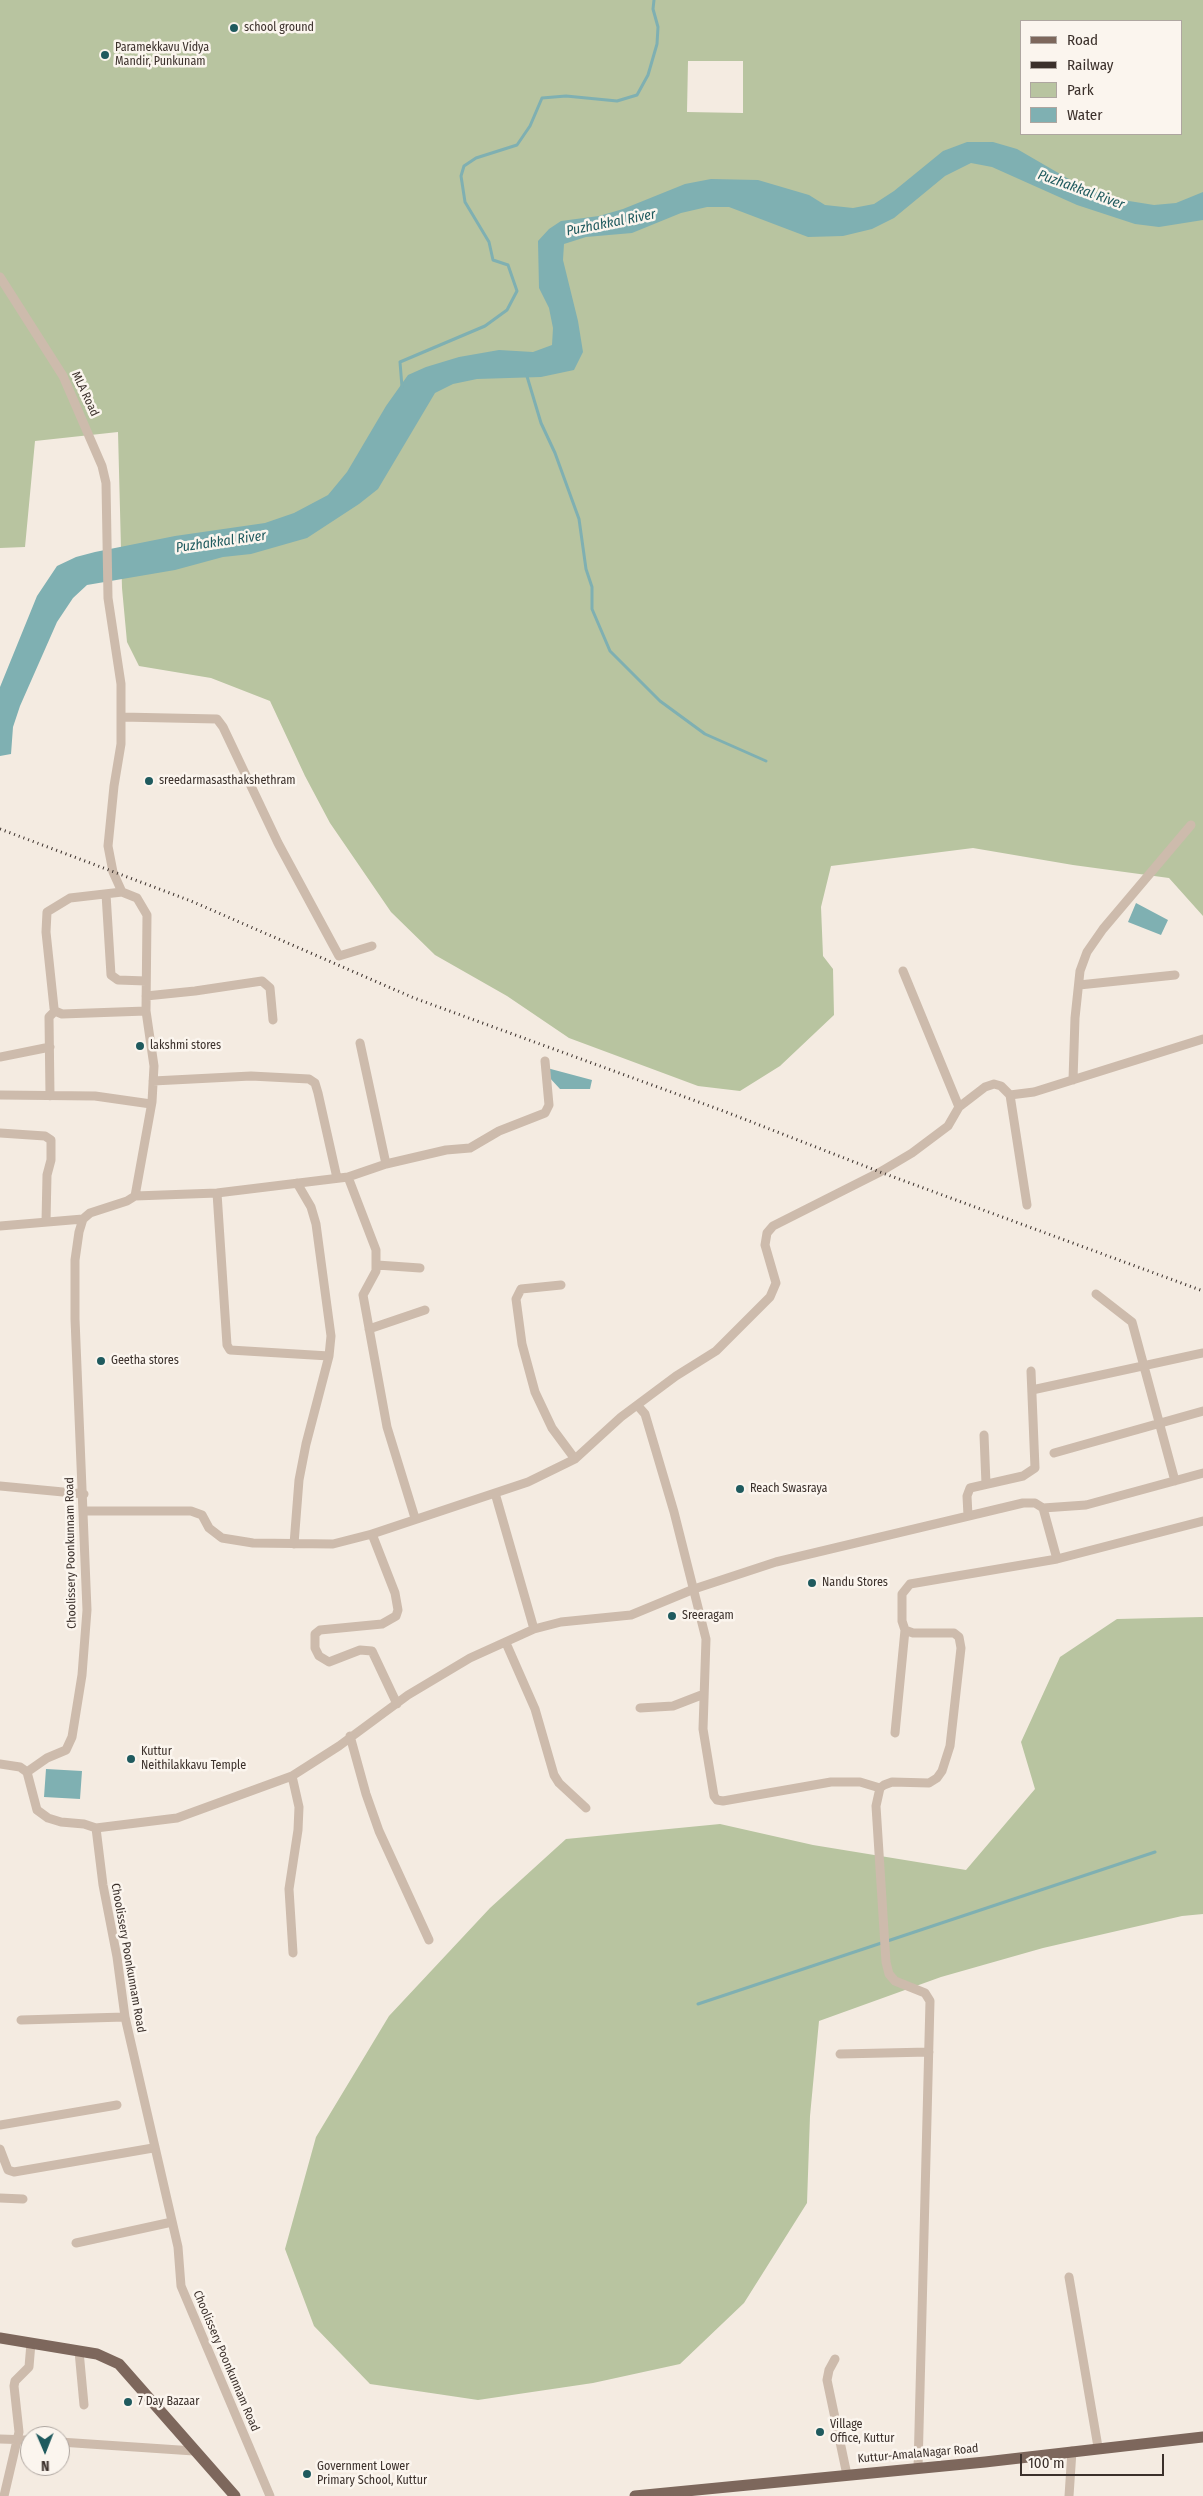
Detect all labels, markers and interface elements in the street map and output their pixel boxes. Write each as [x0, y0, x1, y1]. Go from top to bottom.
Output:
legend [1020, 20, 1183, 135]
place label: school ground [244, 21, 314, 35]
marker: school ground [228, 22, 240, 34]
text: Road [1067, 31, 1098, 49]
place label: Paramekkavu Vidya Mandir, Punkunam [115, 41, 209, 69]
marker: Paramekkavu Vidya Mandir, Punkunam [99, 49, 111, 61]
text: Railway [1067, 56, 1114, 74]
text: Park [1067, 81, 1094, 99]
text: Water [1067, 106, 1102, 124]
water label: Puzhakkal River [1035, 167, 1127, 213]
water label: Puzhakkal River [565, 206, 657, 240]
street label: MLA Road [68, 369, 102, 419]
water label: Puzhakkal River [175, 527, 267, 557]
place label: sreedarmasasthakshethram [159, 774, 296, 788]
marker: sreedarmasasthakshethram [143, 775, 155, 787]
place label: lakshmi stores [150, 1039, 221, 1053]
marker: lakshmi stores [134, 1040, 146, 1052]
place label: Geetha stores [111, 1354, 179, 1368]
marker: Geetha stores [95, 1355, 107, 1367]
street label: Choolissery Poonkunnam Road [62, 1477, 80, 1629]
place label: Reach Swasraya [750, 1482, 827, 1496]
marker: Reach Swasraya [734, 1483, 746, 1495]
place label: Nandu Stores [822, 1576, 888, 1590]
marker: Nandu Stores [806, 1577, 818, 1589]
place label: Sreeragam [682, 1609, 734, 1623]
marker: Sreeragam [666, 1610, 678, 1622]
place label: Kuttur Neithilakkavu Temple [141, 1745, 246, 1773]
marker: Kuttur Neithilakkavu Temple [125, 1753, 137, 1765]
street label: Choolissery Poonkunnam Road [108, 1882, 148, 2034]
street label: Choolissery Poonkunnam Road [190, 2288, 262, 2434]
place label: 7 Day Bazaar [138, 2395, 199, 2409]
marker: 7 Day Bazaar [122, 2396, 134, 2408]
place label: Village Office, Kuttur [830, 2418, 894, 2446]
north arrow [20, 2426, 70, 2476]
marker: Village Office, Kuttur [814, 2426, 826, 2438]
street label: Kuttur-AmalaNagar Road [857, 2442, 979, 2466]
scale bar [1023, 2444, 1167, 2476]
text: 100 m [1028, 2454, 1065, 2472]
text: N [41, 2457, 50, 2474]
place label: Government Lower Primary School, Kuttur [317, 2460, 427, 2488]
marker: Government Lower Primary School, Kuttur [301, 2468, 313, 2480]

